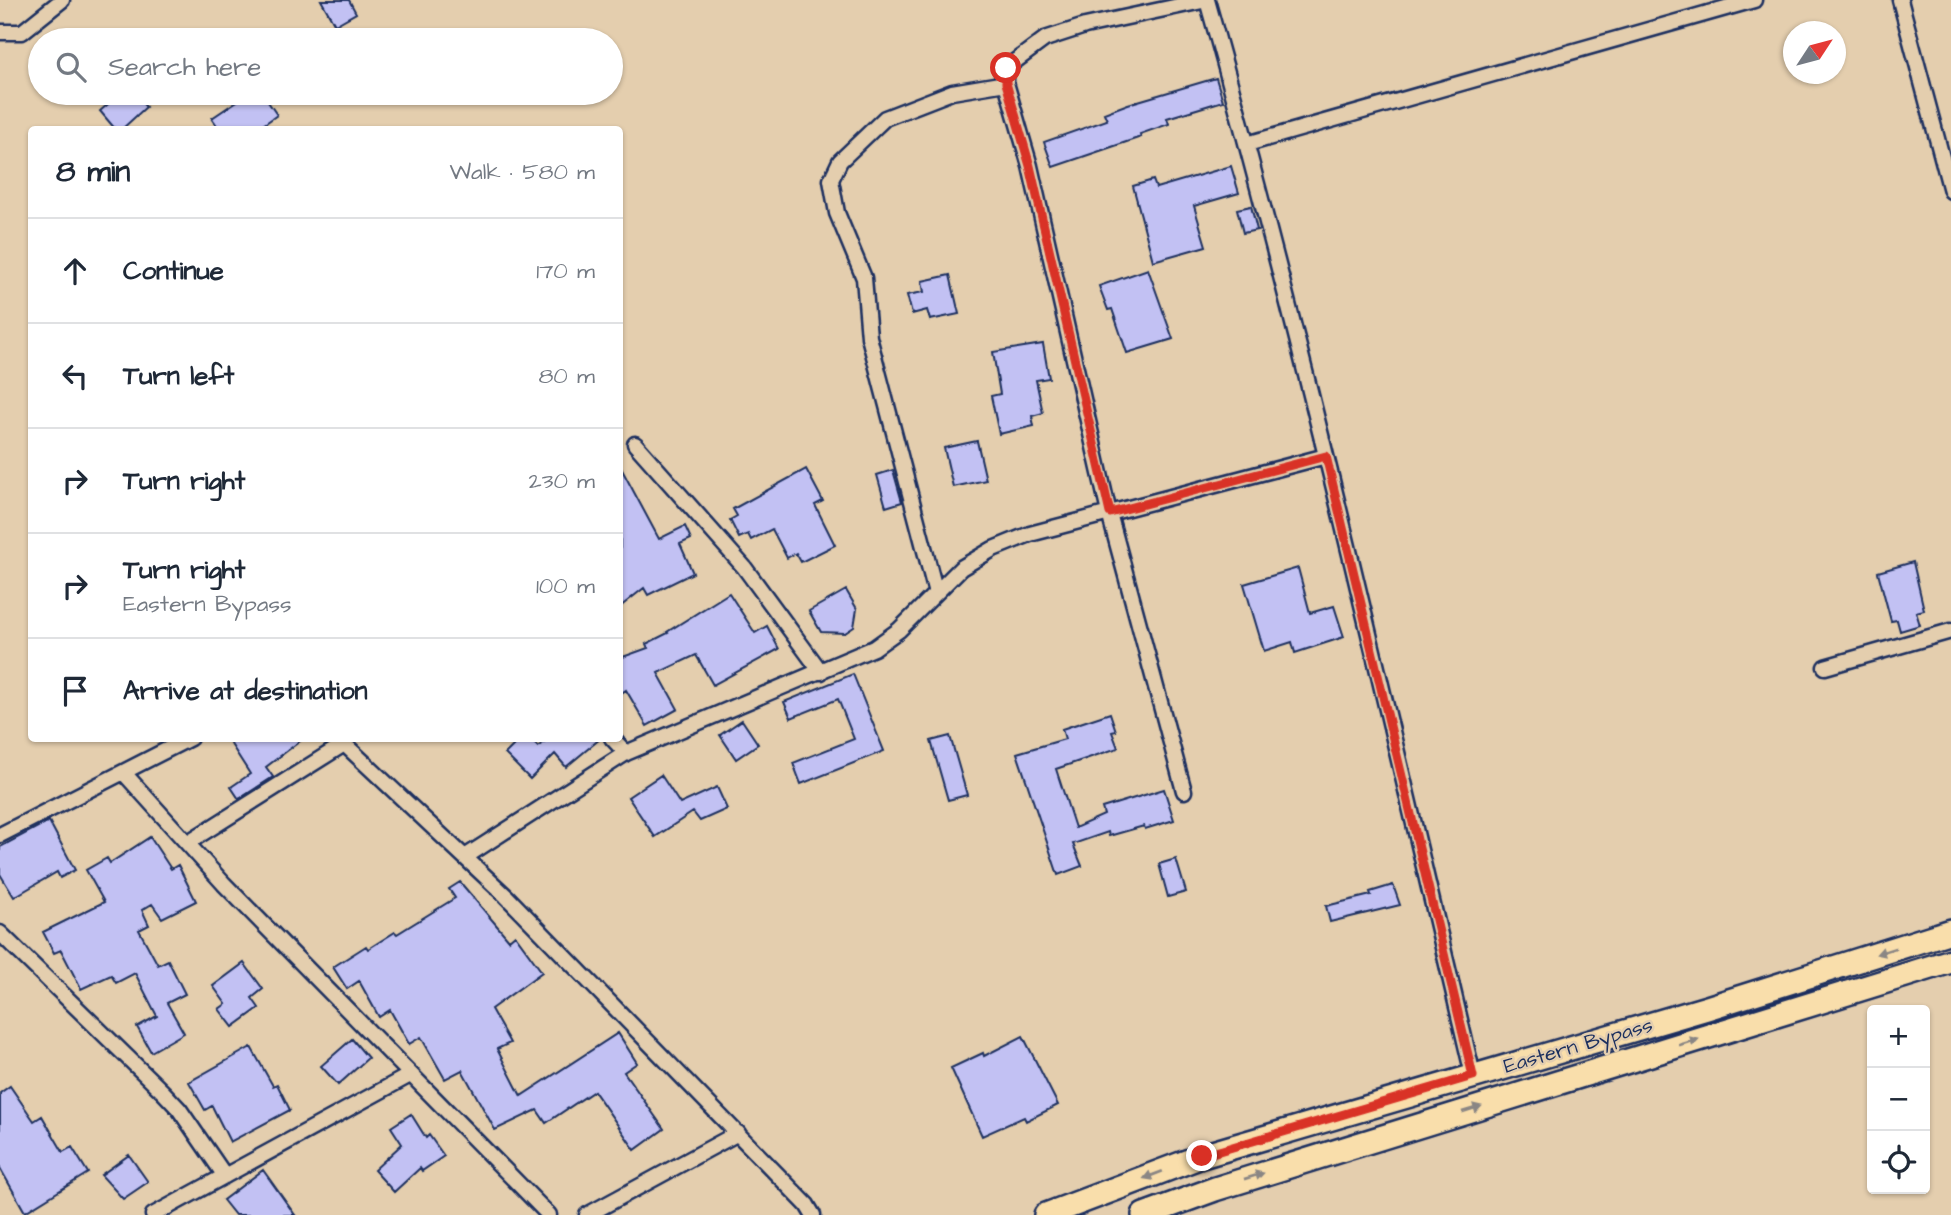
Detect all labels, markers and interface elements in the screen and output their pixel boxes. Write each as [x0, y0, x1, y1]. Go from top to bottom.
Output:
north arrow [1783, 21, 1846, 84]
search box [28, 28, 623, 105]
icon: search [52, 48, 90, 86]
text: Search here [108, 49, 261, 85]
route start [990, 52, 1021, 83]
text: 8 min [56, 151, 130, 193]
text: Walk · 580 m [449, 156, 595, 188]
icon: ahead [56, 252, 94, 290]
text: Continue [123, 253, 224, 289]
text: 170 m [536, 255, 595, 287]
icon: left [56, 357, 94, 395]
text: Turn left [123, 358, 234, 394]
text: 80 m [538, 360, 595, 392]
icon: right [56, 462, 94, 500]
text: Turn right [123, 463, 245, 499]
text: 230 m [529, 465, 595, 497]
text: Turn right [123, 552, 245, 588]
icon: right [56, 567, 94, 605]
text: 100 m [536, 570, 595, 602]
text: Eastern Bypass [123, 588, 292, 620]
icon: arrive [56, 672, 94, 710]
text: Arrive at destination [123, 673, 368, 709]
one-way arrow [1875, 947, 1896, 957]
map controls [1867, 1005, 1930, 1194]
button: + [1867, 1005, 1930, 1068]
street label: Eastern Bypass [1500, 1010, 1657, 1083]
one-way arrow [1679, 1037, 1700, 1047]
button: − [1867, 1068, 1930, 1131]
one-way arrow [1461, 1104, 1482, 1114]
button: locate [1867, 1131, 1930, 1194]
route end [1186, 1140, 1217, 1171]
one-way arrow [1142, 1169, 1163, 1180]
one-way arrow [1244, 1171, 1265, 1181]

